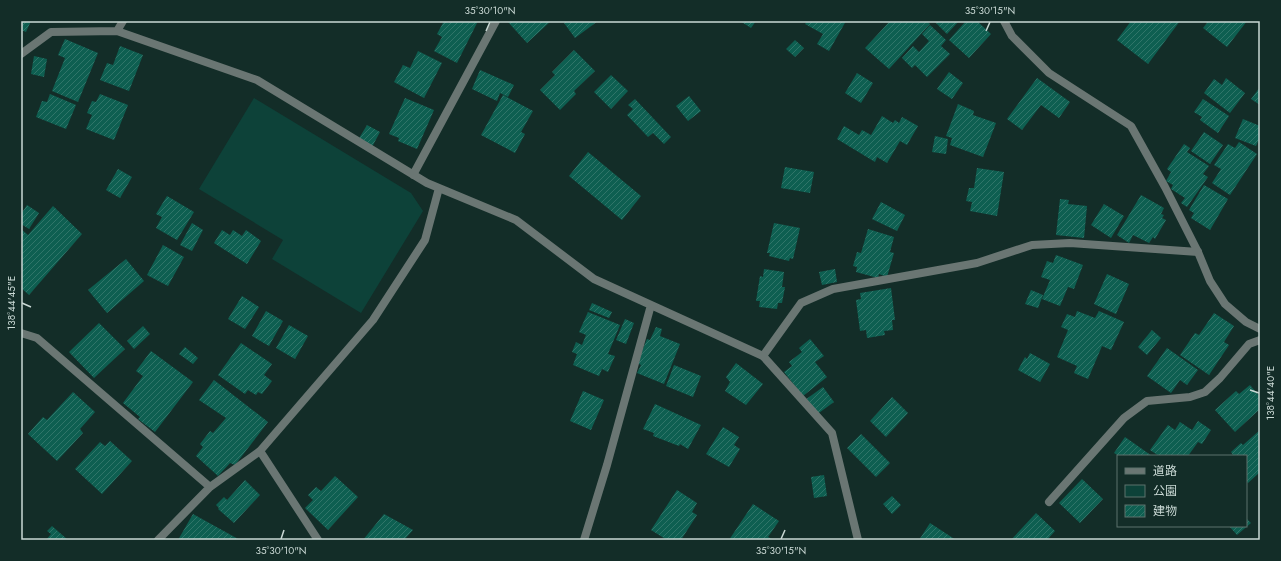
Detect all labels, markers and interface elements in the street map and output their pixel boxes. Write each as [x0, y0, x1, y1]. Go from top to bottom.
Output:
text: 35°30'10"N [464, 3, 516, 18]
text: 35°30'15"N [965, 3, 1015, 18]
text: 138°44'45"E [4, 276, 19, 330]
text: 138°44'40"E [1263, 366, 1278, 420]
legend [1117, 455, 1247, 527]
text: 道路 [1153, 462, 1177, 480]
text: 公園 [1153, 482, 1177, 500]
text: 建物 [1153, 502, 1177, 520]
text: 35°30'10"N [255, 543, 307, 558]
text: 35°30'15"N [756, 543, 806, 558]

